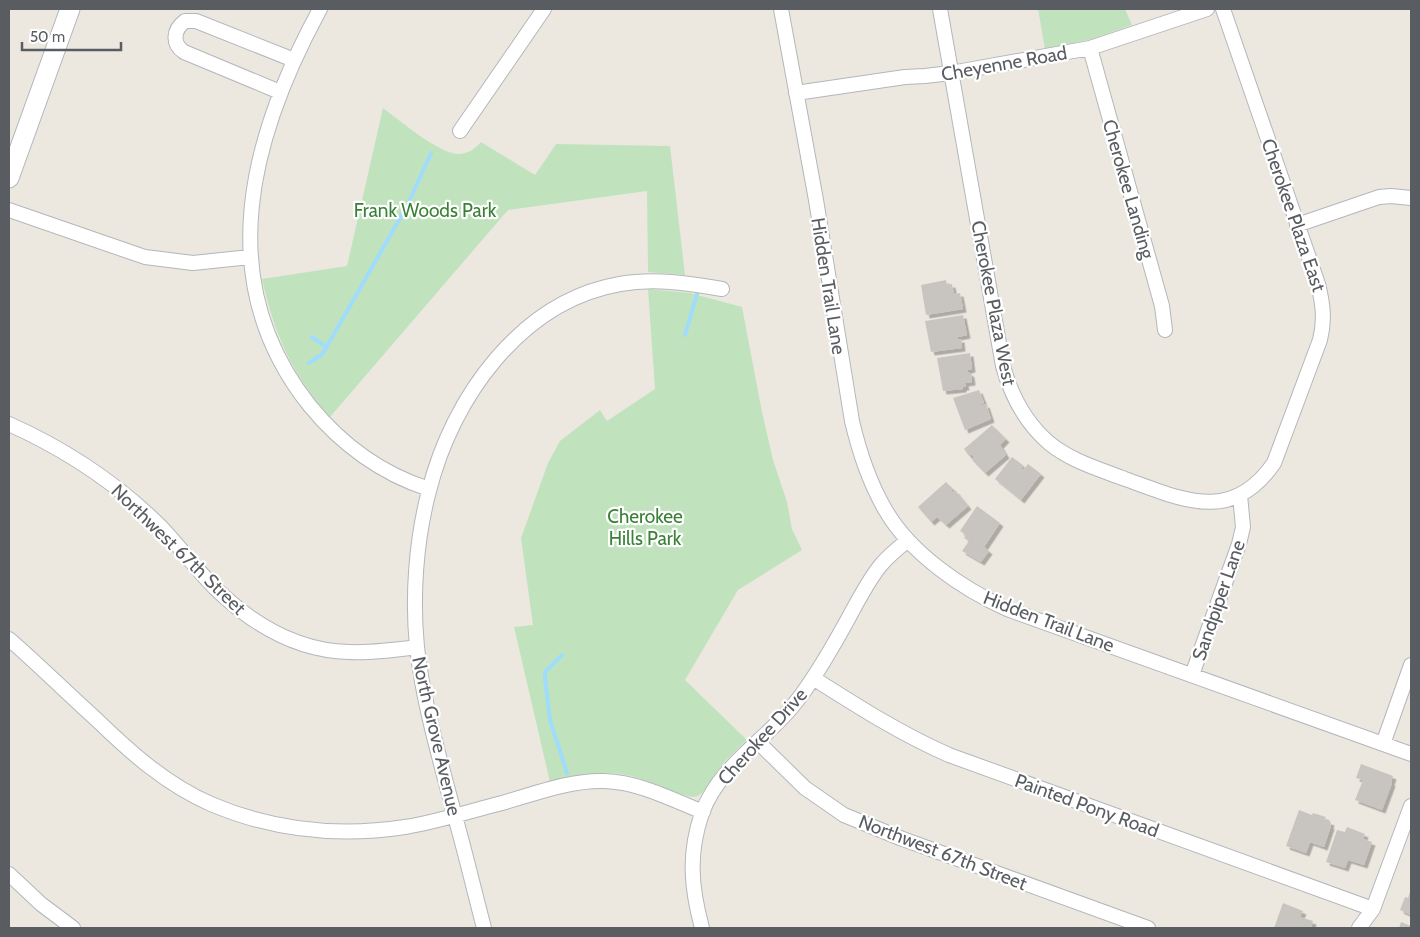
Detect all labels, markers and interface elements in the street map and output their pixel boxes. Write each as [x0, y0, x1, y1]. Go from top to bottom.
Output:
scale bar [22, 20, 121, 52]
text: 50 m [30, 28, 65, 46]
street label: Cheyenne Road [939, 41, 1069, 86]
street label: Cherokee Landing [1098, 117, 1160, 262]
street label: Cherokee Plaza East [1257, 136, 1331, 295]
park label: Frank Woods Park [354, 199, 497, 222]
street label: Hidden Trail Lane [806, 216, 851, 356]
street label: Cherokee Plaza West [966, 219, 1021, 388]
street label: Northwest 67th Street [107, 479, 251, 620]
park label: Cherokee Hills Park [607, 505, 683, 550]
street label: Sandpiper Lane [1187, 537, 1250, 663]
street label: Hidden Trail Lane [980, 586, 1118, 657]
street label: North Grove Avenue [407, 654, 466, 818]
street label: Cherokee Drive [713, 683, 812, 790]
street label: Painted Pony Road [1012, 769, 1162, 842]
street label: Northwest 67th Street [856, 810, 1031, 895]

